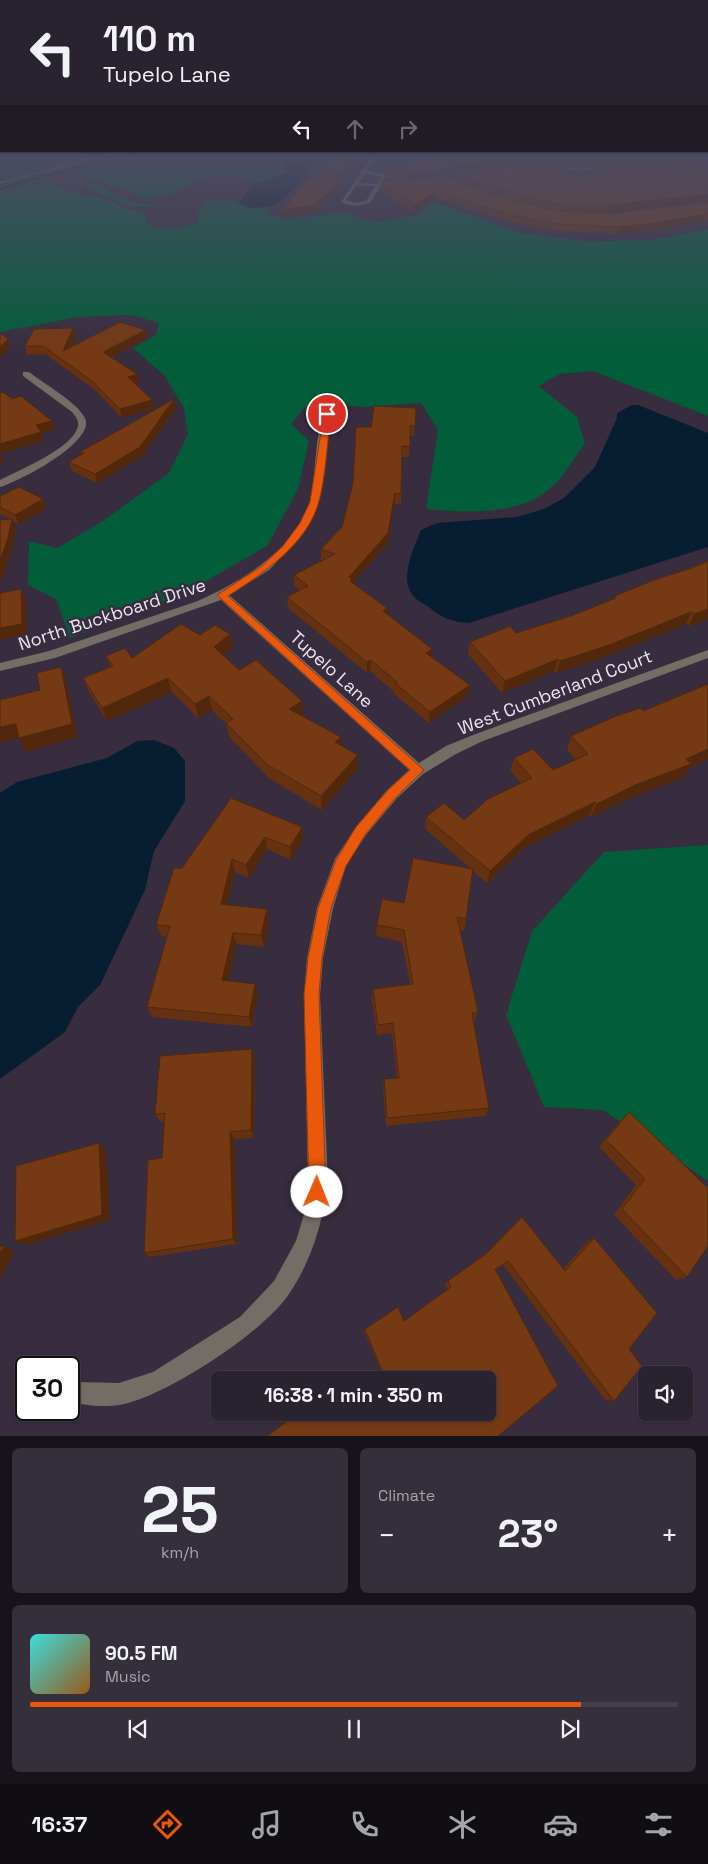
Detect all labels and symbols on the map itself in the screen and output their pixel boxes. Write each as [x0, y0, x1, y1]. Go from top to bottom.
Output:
pin [306, 393, 348, 435]
street label: North Buckboard Drive [15, 573, 209, 655]
street label: Tupelo Lane [285, 625, 379, 713]
street label: West Cumberland Court [455, 644, 655, 740]
position arrow [290, 1165, 342, 1217]
speed limit sign: 30 [15, 1356, 80, 1421]

